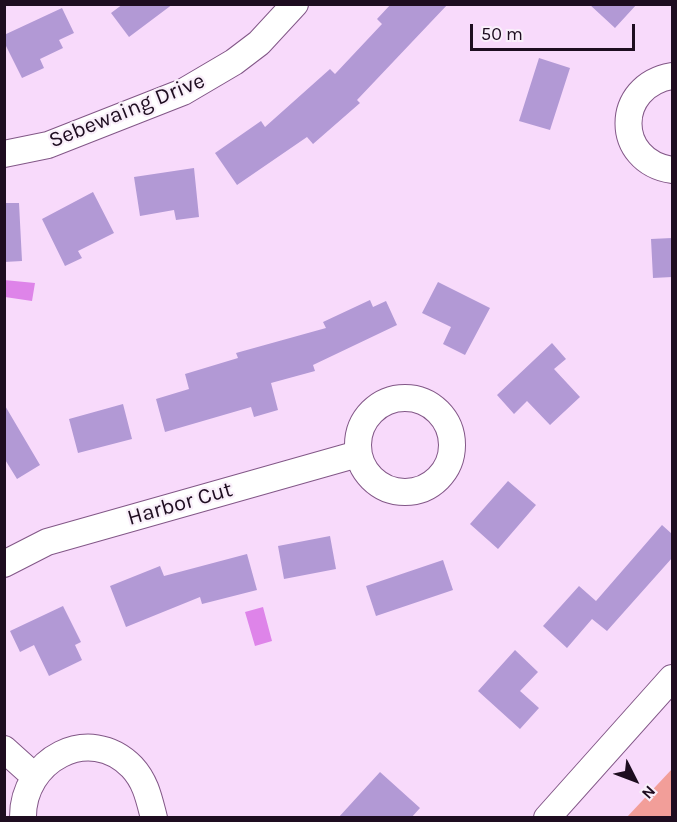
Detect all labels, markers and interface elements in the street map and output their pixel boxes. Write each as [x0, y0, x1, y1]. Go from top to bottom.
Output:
scale bar [473, 12, 638, 50]
text: 50 m [481, 23, 523, 45]
street label: Sebewaing Drive [45, 68, 209, 154]
street label: Harbor Cut [124, 476, 236, 532]
north arrow [605, 750, 665, 810]
text: N [638, 782, 660, 803]

